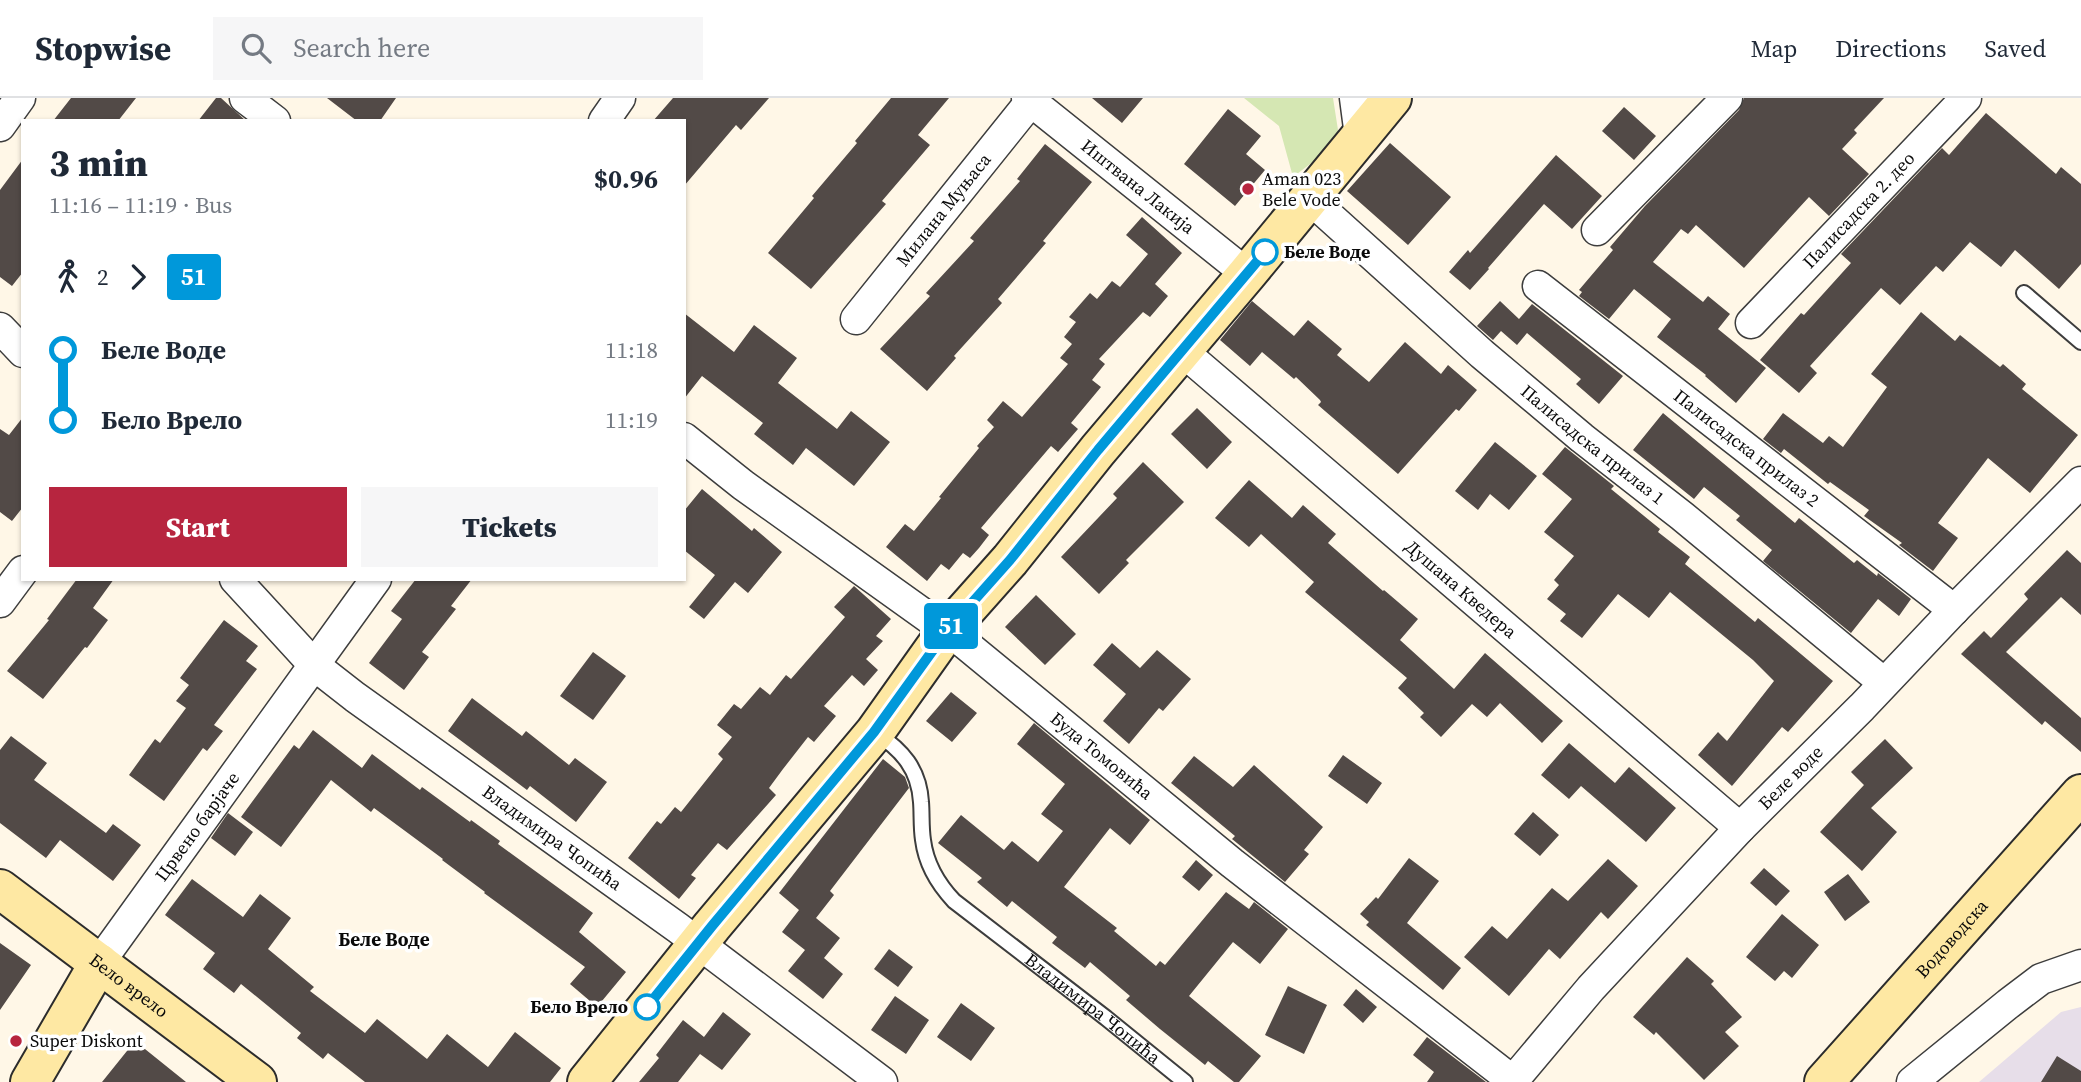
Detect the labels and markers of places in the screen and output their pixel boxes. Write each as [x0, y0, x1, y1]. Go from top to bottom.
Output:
place label: Aman 023 Bele Vode [1262, 166, 1341, 212]
marker: Aman 023 Bele Vode [1240, 181, 1256, 197]
marker: Беле Воде [1252, 239, 1278, 265]
place label: Беле Воде [1284, 239, 1371, 264]
place label: Бело Врело [530, 994, 628, 1019]
marker: Бело Врело [634, 994, 660, 1020]
place label: Super Diskont [30, 1028, 143, 1053]
marker: Super Diskont [8, 1033, 24, 1049]

